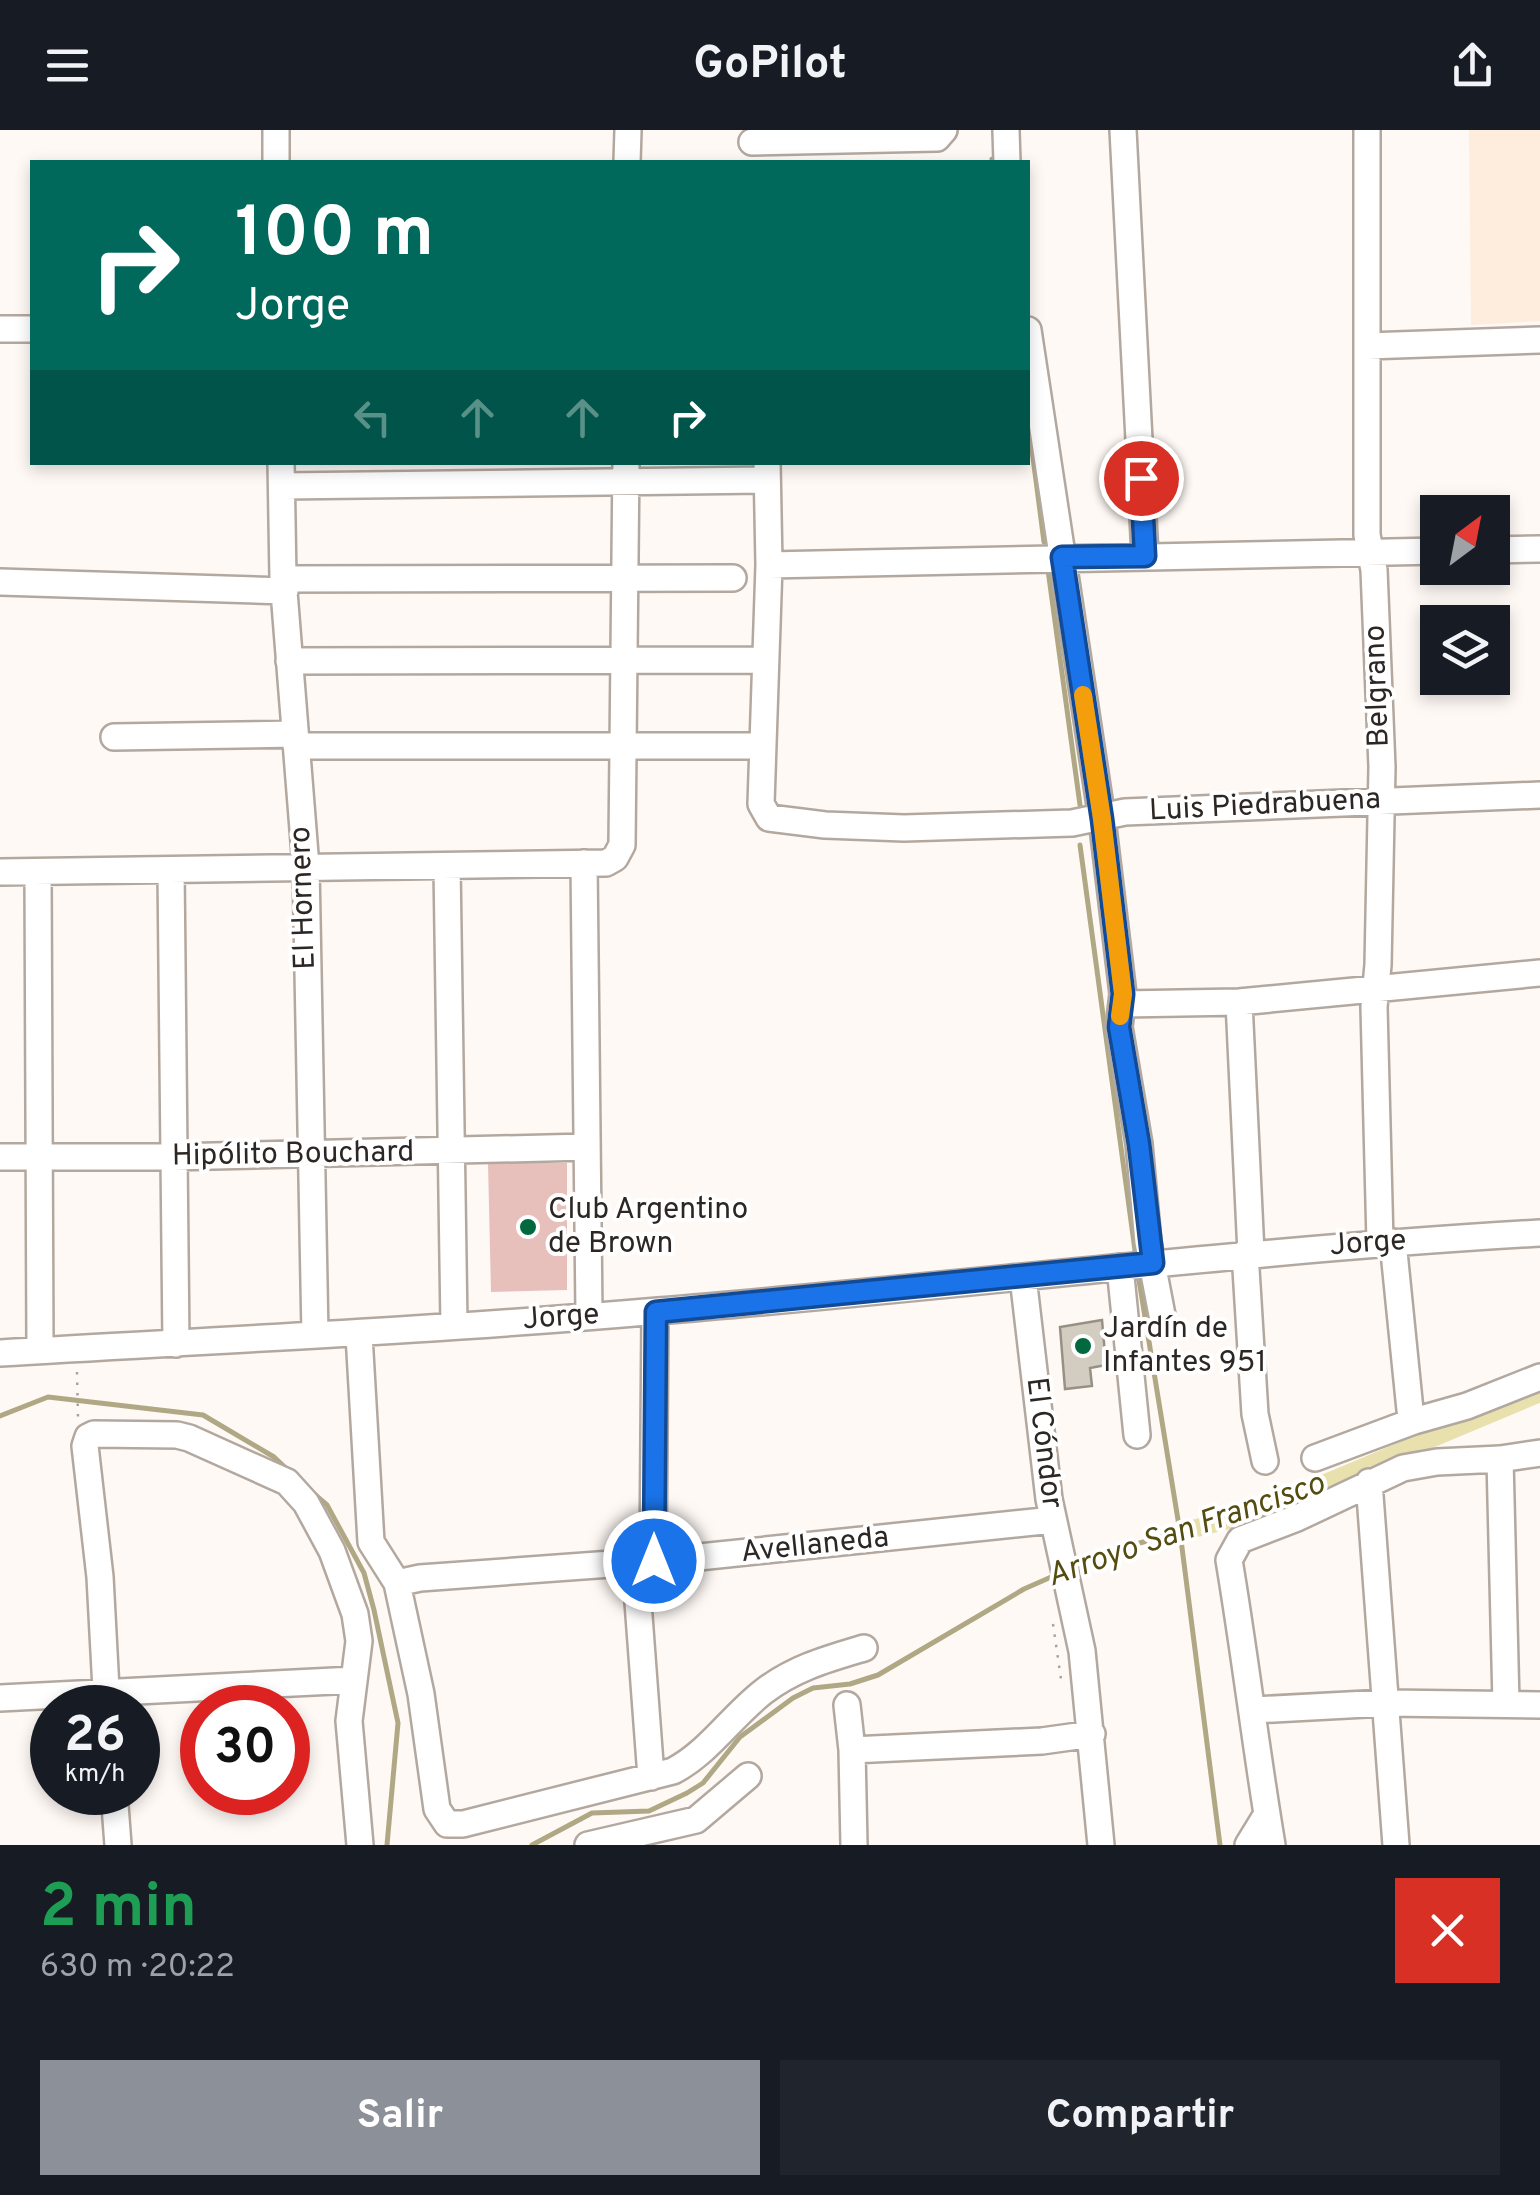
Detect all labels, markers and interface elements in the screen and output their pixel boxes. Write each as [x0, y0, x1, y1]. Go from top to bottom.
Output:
text: GoPilot [693, 37, 847, 94]
icon: menu [40, 38, 95, 93]
icon: share [1445, 38, 1500, 93]
text: 100 m [235, 192, 434, 281]
icon: right [70, 200, 200, 330]
text: Jorge [235, 279, 350, 336]
icon: left [345, 390, 400, 445]
icon: ahead [450, 390, 505, 445]
icon: ahead [555, 390, 610, 445]
icon: right [660, 390, 715, 445]
pin [1099, 436, 1184, 521]
icon: arrive [1114, 451, 1169, 506]
north arrow [1420, 495, 1510, 585]
map controls [1420, 495, 1510, 695]
button: layers [1420, 605, 1510, 695]
street label: Belgrano [1357, 624, 1399, 748]
street label: Luis Piedrabuena [1148, 781, 1382, 831]
street label: El Hornero [283, 826, 325, 970]
street label: Hipólito Bouchard [171, 1134, 415, 1176]
place label: Club Argentino de Brown [548, 1192, 748, 1263]
marker: Club Argentino de Brown [517, 1216, 539, 1238]
street label: Jorge [1328, 1223, 1408, 1265]
street label: Jorge [521, 1297, 601, 1339]
place label: Jardín de Infantes 951 [1103, 1311, 1267, 1382]
marker: Jardín de Infantes 951 [1072, 1335, 1094, 1357]
street label: El Cóndor [1017, 1375, 1069, 1511]
water label: Arroyo San Francisco [1042, 1464, 1331, 1597]
position arrow [602, 1509, 706, 1613]
street label: Avellaneda [739, 1520, 891, 1572]
speed limit sign: 30 [180, 1685, 310, 1815]
text: 26 [64, 1706, 126, 1769]
text: km/h [65, 1759, 125, 1791]
text: 2 min [40, 1872, 197, 1948]
button: close [1395, 1878, 1500, 1983]
text: 630 m · 20:22 [40, 1948, 235, 1988]
button: Salir [40, 2060, 760, 2175]
button: Compartir [780, 2060, 1500, 2175]

